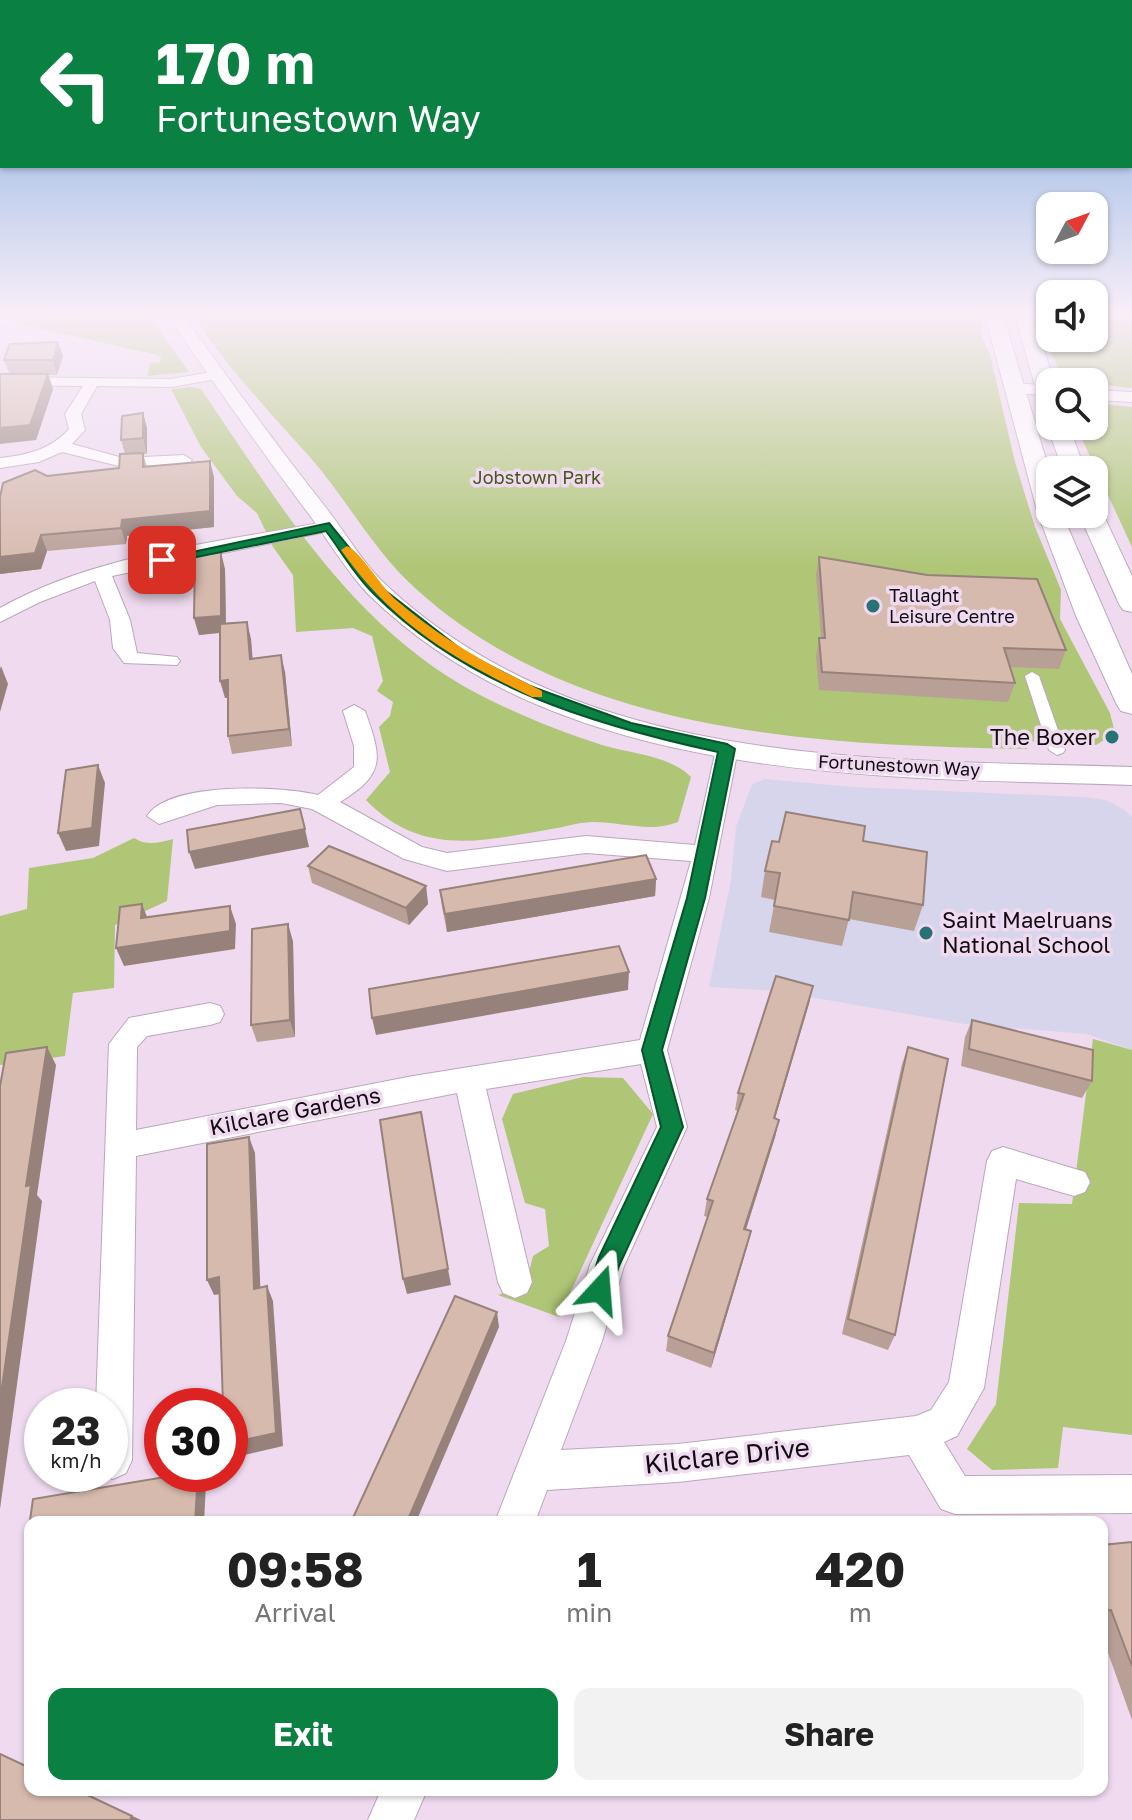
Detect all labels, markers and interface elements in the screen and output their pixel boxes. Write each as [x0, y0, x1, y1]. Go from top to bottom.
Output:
text: 170 m [156, 29, 315, 96]
icon: left [24, 32, 128, 136]
text: Fortunestown Way [156, 97, 481, 140]
north arrow [1036, 192, 1108, 264]
map controls [1036, 192, 1108, 528]
button: sound [1036, 280, 1108, 352]
button: search [1036, 368, 1108, 440]
button: layers [1036, 456, 1108, 528]
park label: Jobstown Park [473, 466, 601, 488]
pin [128, 526, 196, 594]
icon: arrive [140, 538, 184, 582]
place label: Tallaght Leisure Centre [889, 584, 1015, 627]
marker: Tallaght Leisure Centre [864, 597, 882, 615]
place label: The Boxer [990, 723, 1096, 750]
marker: The Boxer [1103, 728, 1121, 746]
street label: Fortunestown Way [817, 750, 981, 780]
place label: Saint Maelruans National School [942, 906, 1113, 958]
marker: Saint Maelruans National School [917, 924, 935, 942]
street label: Kilclare Gardens [207, 1081, 383, 1140]
position arrow [558, 1248, 642, 1332]
speed limit sign: 30 [144, 1388, 248, 1492]
text: 23 [52, 1406, 100, 1454]
street label: Kilclare Drive [643, 1431, 811, 1480]
text: km/h [51, 1448, 101, 1472]
text: 09:58 [227, 1540, 364, 1598]
text: 1 [577, 1540, 602, 1598]
text: 420 [815, 1540, 905, 1598]
text: Arrival [254, 1597, 336, 1628]
text: min [566, 1597, 612, 1628]
text: m [849, 1597, 872, 1628]
button: Exit [48, 1688, 558, 1780]
button: Share [574, 1688, 1084, 1780]

